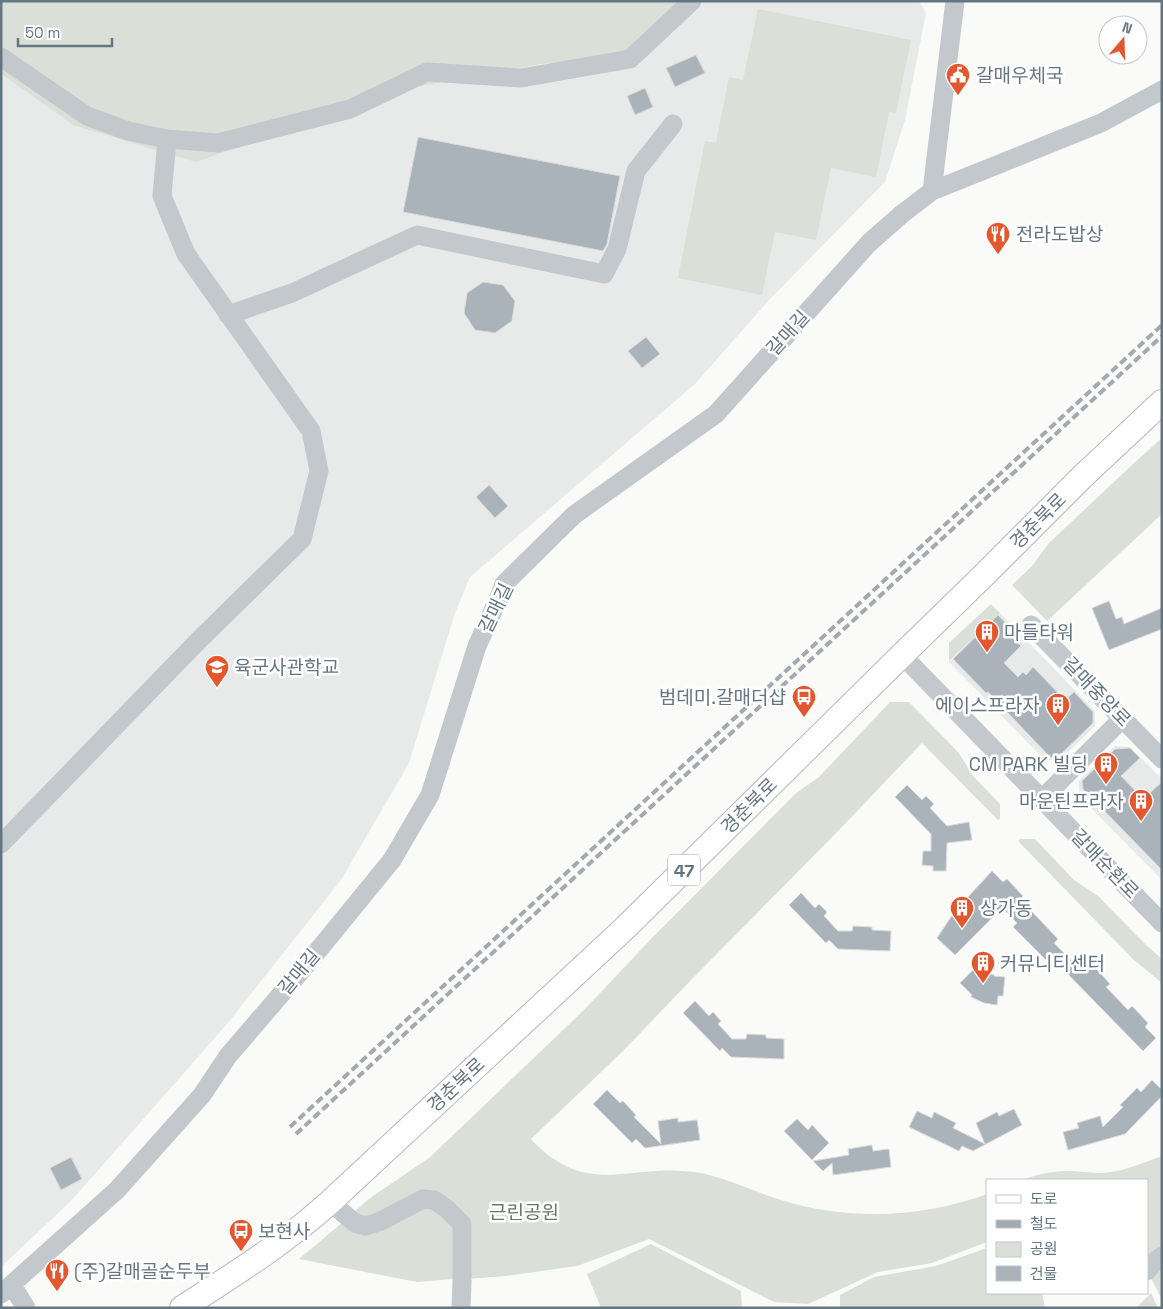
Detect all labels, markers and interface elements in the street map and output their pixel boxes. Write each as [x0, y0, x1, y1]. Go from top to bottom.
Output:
scale bar [18, 15, 111, 47]
north arrow [1098, 15, 1148, 65]
text: N [1120, 18, 1135, 38]
text: 50 m [25, 23, 60, 42]
public building icon: 갈매우체국 [945, 62, 971, 96]
place label: 갈매우체국 [976, 63, 1063, 88]
restaurant icon: 전라도밥상 [985, 221, 1011, 255]
place label: 전라도밥상 [1016, 222, 1103, 247]
street label: 갈매길 [761, 305, 815, 361]
street label: 경춘북로 [1004, 487, 1072, 555]
street label: 갈매길 [473, 579, 519, 637]
building icon: 마들타워 [974, 619, 1000, 653]
place label: 마들타워 [1004, 620, 1074, 645]
street label: 갈매중앙로 [1058, 652, 1136, 732]
school or university icon: 육군사관학교 [204, 654, 230, 688]
place label: 육군사관학교 [234, 655, 339, 680]
bus stop icon: 범데미.갈매더샵 [791, 684, 817, 718]
place label: 범데미.갈매더샵 [659, 685, 786, 710]
building icon: 에이스프라자 [1045, 692, 1071, 726]
place label: 에이스프라자 [935, 693, 1040, 718]
building icon: CM PARK 빌딩 [1093, 751, 1119, 785]
place label: CM PARK 빌딩 [969, 752, 1088, 777]
street label: 경춘북로 [715, 772, 783, 840]
building icon: 마운틴프라자 [1128, 788, 1154, 822]
place label: 마운틴프라자 [1019, 789, 1124, 814]
street label: 갈매순환로 [1066, 824, 1144, 904]
road number: 47 [668, 854, 700, 886]
building icon: 상가동 [949, 895, 975, 929]
place label: 상가동 [980, 896, 1032, 921]
street label: 갈매길 [273, 944, 325, 1000]
building icon: 커뮤니티센터 [970, 950, 996, 984]
place label: 커뮤니티센터 [1000, 951, 1105, 976]
street label: 경춘북로 [422, 1052, 490, 1118]
legend [986, 1179, 1148, 1294]
text: 도로 [1030, 1189, 1058, 1208]
park label: 근린공원 [489, 1200, 559, 1225]
text: 철도 [1030, 1214, 1058, 1233]
bus stop icon: 보현사 [228, 1218, 254, 1252]
place label: 보현사 [258, 1219, 310, 1244]
text: 공원 [1030, 1239, 1058, 1258]
restaurant icon: (주)갈매골순두부 [44, 1258, 70, 1292]
place label: (주)갈매골순두부 [74, 1259, 211, 1284]
text: 건물 [1030, 1264, 1058, 1283]

